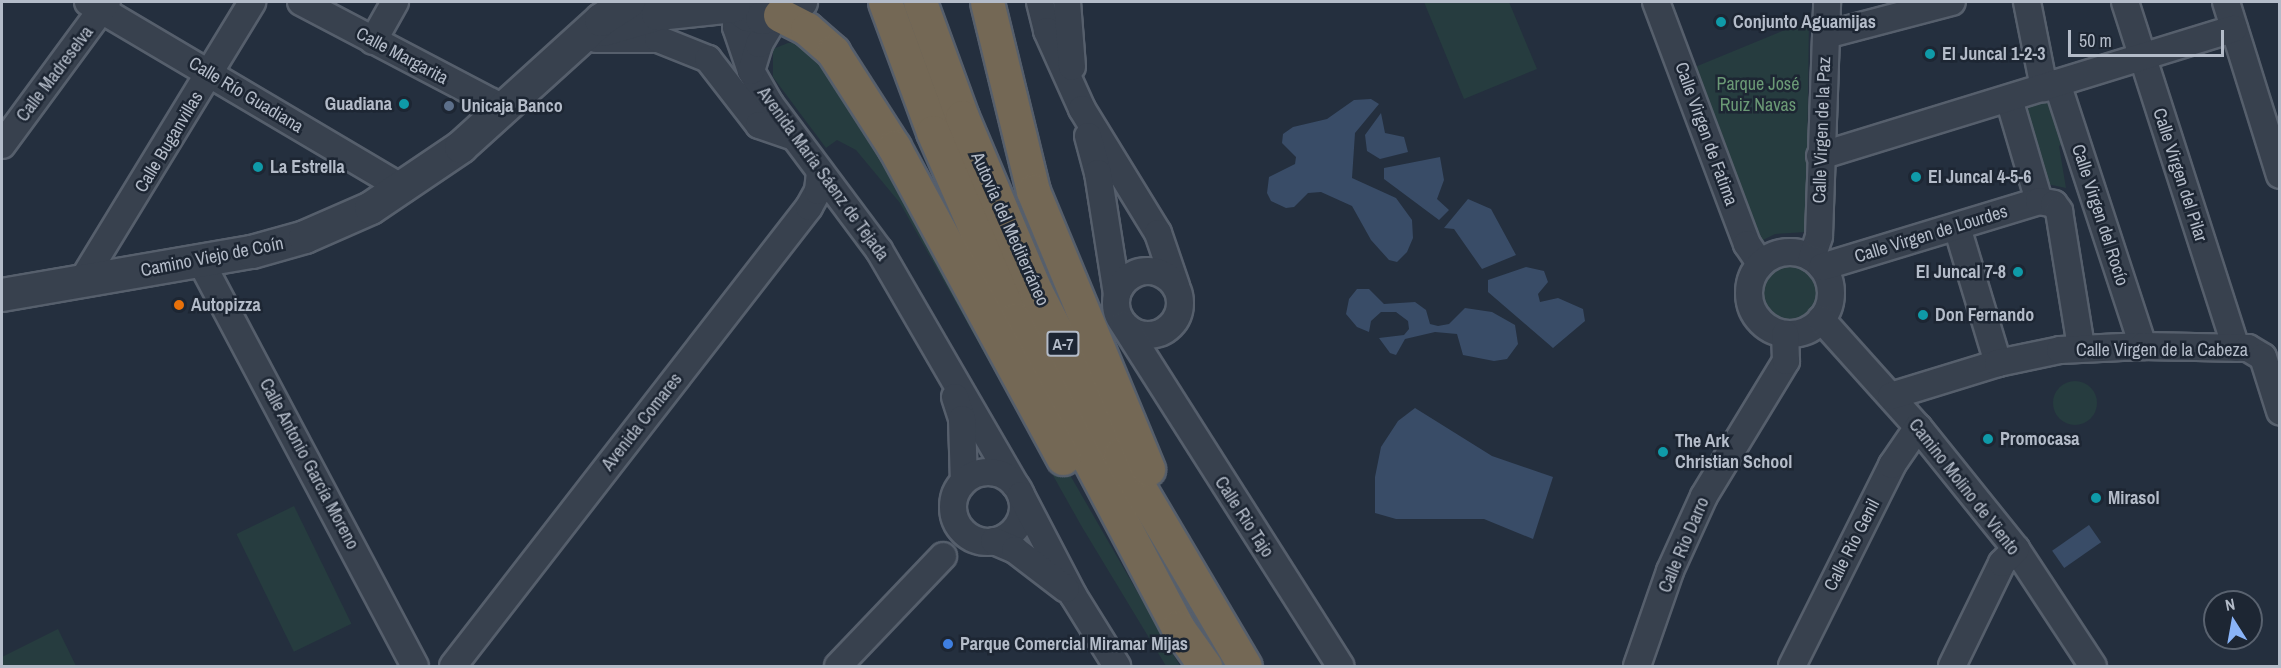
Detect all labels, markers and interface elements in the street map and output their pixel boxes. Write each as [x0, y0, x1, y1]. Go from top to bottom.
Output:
place label: Conjunto Aguamijas [1733, 11, 1877, 33]
marker: Conjunto Aguamijas [1714, 15, 1728, 29]
scale bar [2071, 18, 2227, 56]
street label: Calle Madreselva [12, 22, 98, 126]
street label: Calle Margarita [352, 23, 452, 89]
text: 50 m [2079, 28, 2112, 53]
place label: El Juncal 1-2-3 [1942, 43, 2045, 65]
marker: El Juncal 1-2-3 [1923, 47, 1937, 61]
street label: Calle Río Guadiana [185, 52, 307, 138]
street label: Calle Virgen de la Paz [1809, 56, 1835, 204]
street label: Calle Virgen de Fatima [1670, 59, 1742, 209]
park label: Parque José Ruiz Navas [1717, 74, 1799, 116]
street label: Avenida María Sáenz de Tejada [753, 83, 893, 265]
street label: Calle Buganvillas [130, 88, 208, 196]
place label: Guadiana [325, 93, 392, 115]
place label: Unicaja Banco [461, 95, 563, 117]
marker: Guadiana [397, 97, 411, 111]
marker: Unicaja Banco [442, 99, 456, 113]
street label: Calle Virgen del Pilar [2148, 105, 2212, 245]
street label: Calle Virgen del Rocío [2067, 142, 2133, 288]
street label: Autovía del Mediterráneo [966, 149, 1054, 309]
place label: La Estrella [270, 156, 345, 178]
marker: La Estrella [251, 160, 265, 174]
place label: El Juncal 4-5-6 [1928, 166, 2031, 188]
marker: El Juncal 4-5-6 [1909, 170, 1923, 184]
street label: Calle Virgen de Lourdes [1852, 200, 2010, 268]
street label: Camino Viejo de Coín [139, 233, 285, 281]
place label: El Juncal 7-8 [1916, 261, 2006, 283]
marker: El Juncal 7-8 [2011, 265, 2025, 279]
place label: Autopizza [191, 294, 261, 316]
marker: Autopizza [172, 298, 186, 312]
place label: Don Fernando [1935, 304, 2034, 326]
marker: Don Fernando [1916, 308, 1930, 322]
road number: A-7 [1045, 331, 1081, 357]
street label: Calle Virgen de la Cabeza [2076, 339, 2248, 361]
street label: Avenida Comares [597, 369, 687, 475]
street label: Calle Antonio García Moreno [255, 375, 363, 553]
street label: Camino Molino de Viento [1904, 415, 2024, 559]
place label: Promocasa [2000, 428, 2080, 450]
place label: The Ark Christian School [1675, 431, 1792, 474]
marker: Promocasa [1981, 432, 1995, 446]
marker: The Ark Christian School [1656, 445, 1670, 459]
street label: Calle Rio Tajo [1210, 472, 1278, 562]
place label: Mirasol [2108, 487, 2160, 509]
marker: Mirasol [2089, 491, 2103, 505]
street label: Calle Rio Darro [1654, 494, 1714, 596]
street label: Calle Rio Genil [1820, 496, 1884, 594]
north arrow [2203, 590, 2263, 650]
text: N [2223, 593, 2237, 616]
place label: Parque Comercial Miramar Mijas [960, 633, 1188, 655]
marker: Parque Comercial Miramar Mijas [941, 637, 955, 651]

